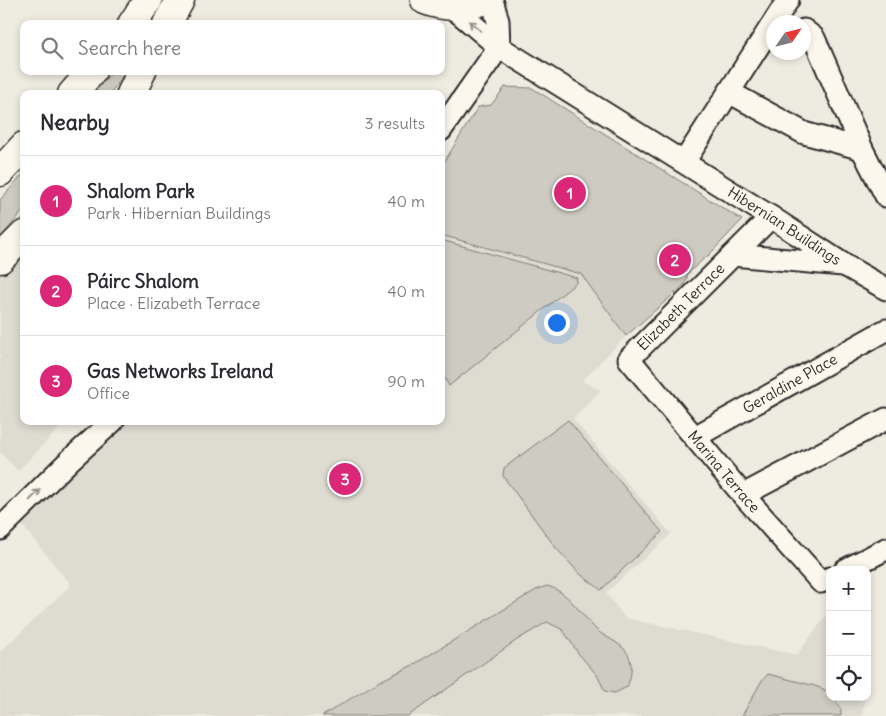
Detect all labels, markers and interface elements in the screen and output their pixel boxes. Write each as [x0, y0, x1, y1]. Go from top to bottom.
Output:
north arrow [766, 15, 811, 60]
search box [20, 20, 445, 75]
one-way arrow [469, 21, 482, 32]
icon: search [38, 34, 66, 62]
text: Search here [78, 36, 181, 60]
text: Nearby [40, 109, 110, 136]
text: 3 results [365, 113, 425, 133]
pin: 1 [554, 174, 586, 212]
text: Shalom Park [87, 179, 195, 203]
street label: Hibernian Buildings [724, 182, 845, 269]
text: 1 [53, 191, 59, 211]
text: 40 m [387, 191, 425, 211]
text: Park · Hibernian Buildings [87, 203, 271, 223]
pin: 2 [659, 241, 691, 279]
street label: Elizabeth Terrace [633, 259, 728, 354]
text: Páirc Shalom [87, 269, 199, 293]
text: 2 [52, 281, 60, 301]
text: 40 m [387, 281, 425, 301]
text: Place · Elizabeth Terrace [87, 293, 260, 313]
your location [544, 310, 570, 336]
street label: Geraldine Place [739, 349, 841, 417]
text: Gas Networks Ireland [87, 359, 273, 383]
text: 3 [51, 371, 61, 391]
text: 90 m [387, 371, 425, 391]
text: Office [87, 383, 130, 403]
street label: Marina Terrace [684, 426, 764, 516]
pin: 3 [329, 460, 361, 498]
one-way arrow [29, 489, 41, 501]
map controls [826, 566, 871, 701]
button: + [826, 566, 871, 611]
button: − [826, 611, 871, 656]
button: locate [826, 656, 871, 701]

